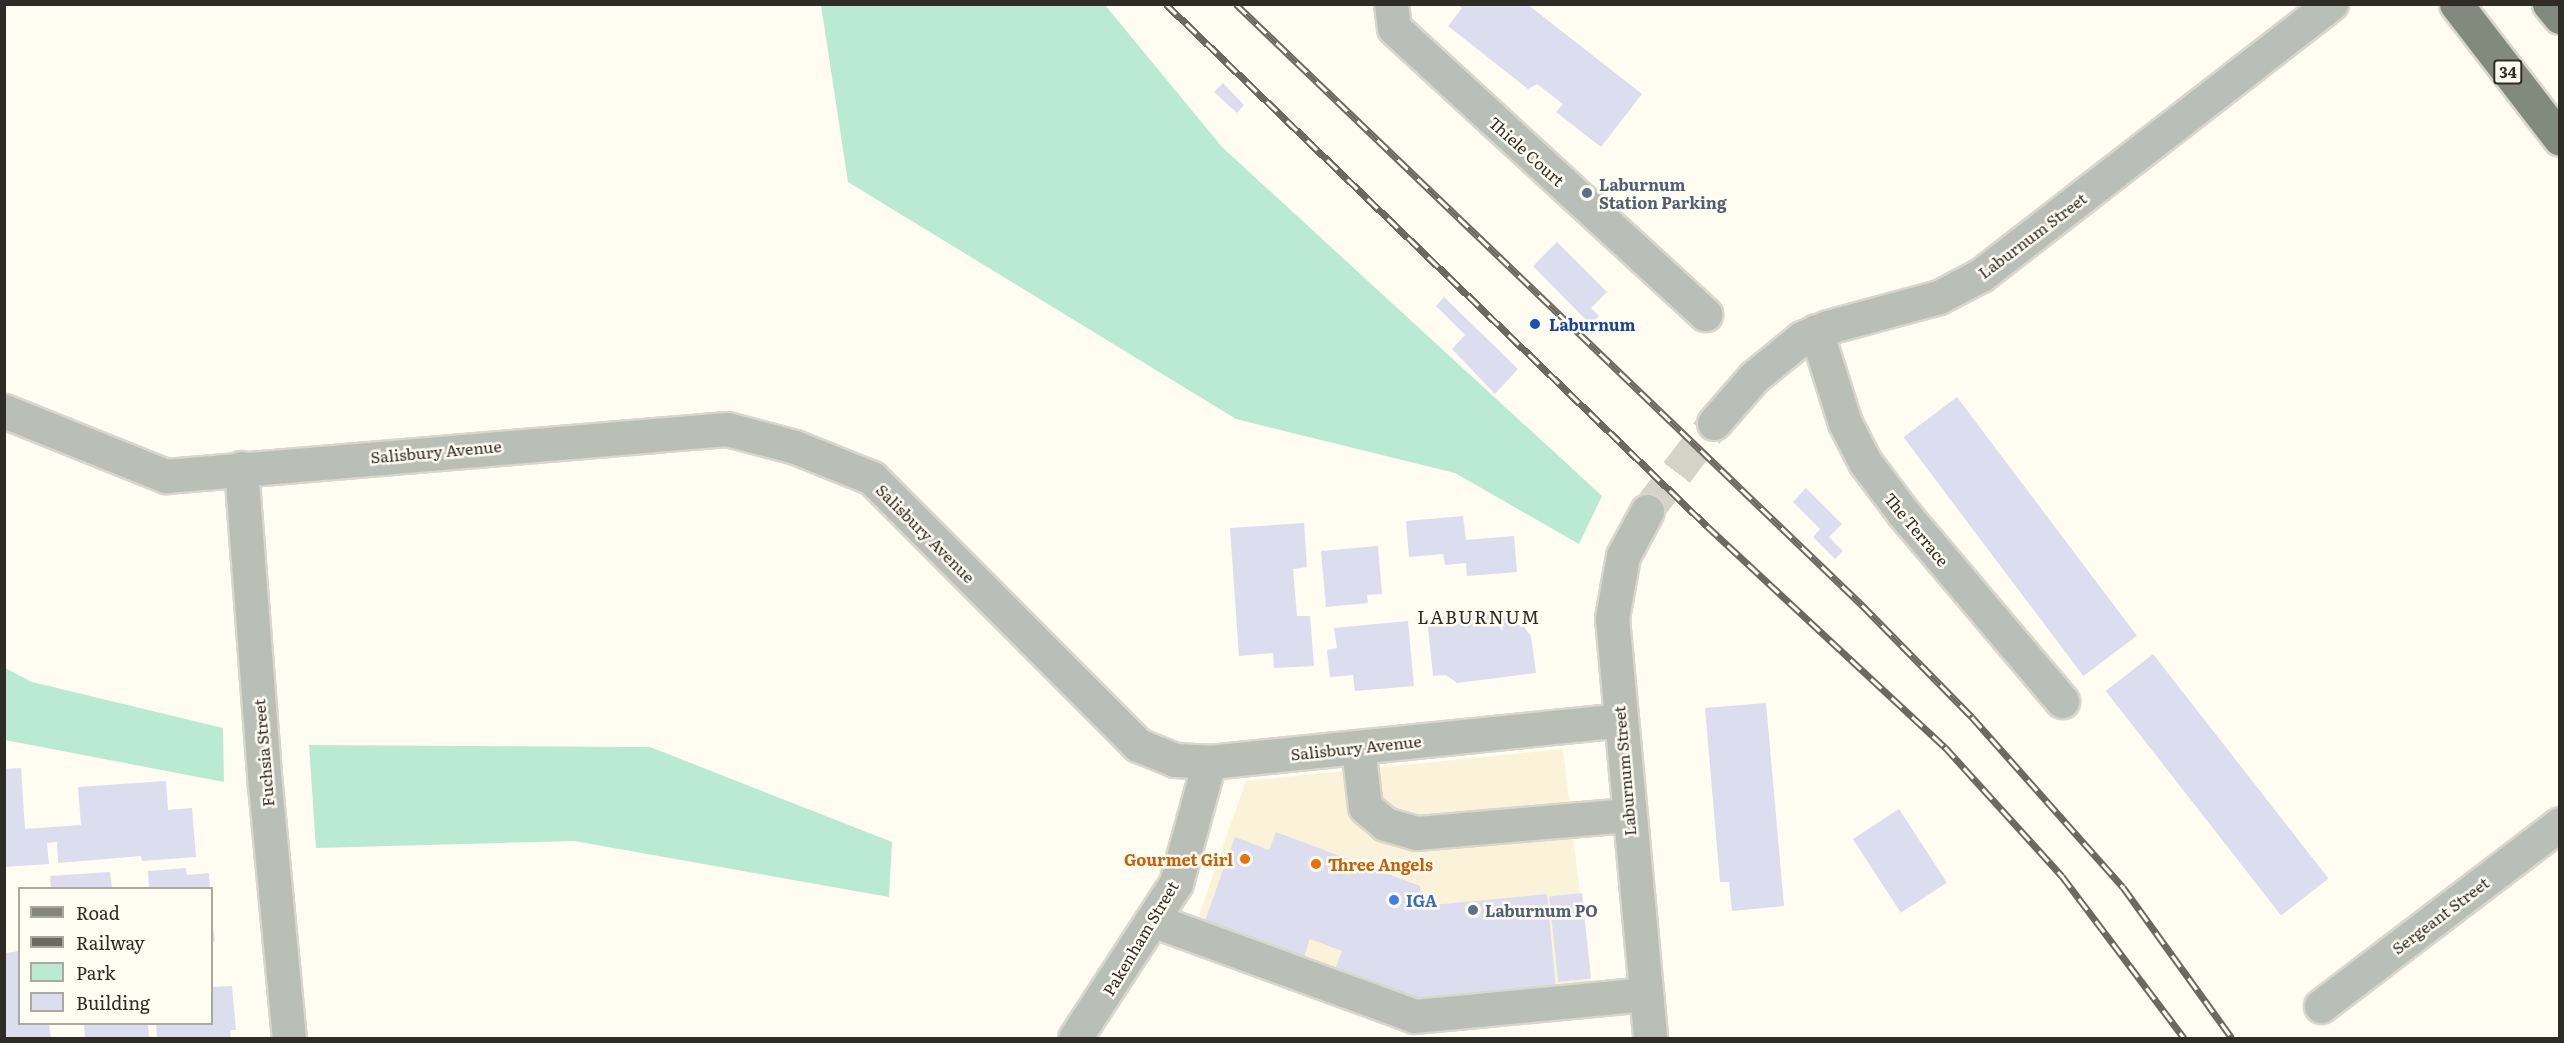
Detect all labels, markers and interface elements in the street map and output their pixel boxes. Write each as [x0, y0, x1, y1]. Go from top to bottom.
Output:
road number: 34 [2493, 60, 2523, 84]
street label: Thiele Court [1485, 112, 1569, 190]
place label: Laburnum Station Parking [1599, 174, 1727, 212]
marker: Laburnum Station Parking [1580, 186, 1594, 200]
street label: Laburnum Street [1974, 188, 2090, 282]
place label: Laburnum [1549, 314, 1636, 334]
marker: Laburnum [1526, 315, 1544, 333]
street label: Salisbury Avenue [370, 436, 502, 466]
street label: Salisbury Avenue [873, 480, 979, 586]
street label: The Terrace [1881, 488, 1953, 570]
district label: LABURNUM [1417, 606, 1541, 628]
street label: Fuchsia Street [249, 698, 277, 808]
street label: Laburnum Street [1609, 705, 1639, 837]
street label: Salisbury Avenue [1290, 731, 1422, 763]
place label: Gourmet Girl [1124, 849, 1233, 869]
marker: Gourmet Girl [1238, 852, 1252, 866]
place label: Three Angels [1328, 854, 1433, 874]
marker: Three Angels [1309, 857, 1323, 871]
street label: Sergeant Street [2388, 872, 2492, 958]
street label: Pakenham Street [1098, 877, 1182, 999]
legend [18, 887, 213, 1025]
place label: IGA [1406, 890, 1437, 910]
marker: IGA [1387, 893, 1401, 907]
text: Road [76, 899, 120, 926]
place label: Laburnum PO [1485, 900, 1598, 920]
marker: Laburnum PO [1466, 903, 1480, 917]
text: Railway [76, 929, 145, 956]
text: Park [76, 959, 115, 986]
text: Building [76, 989, 150, 1016]

